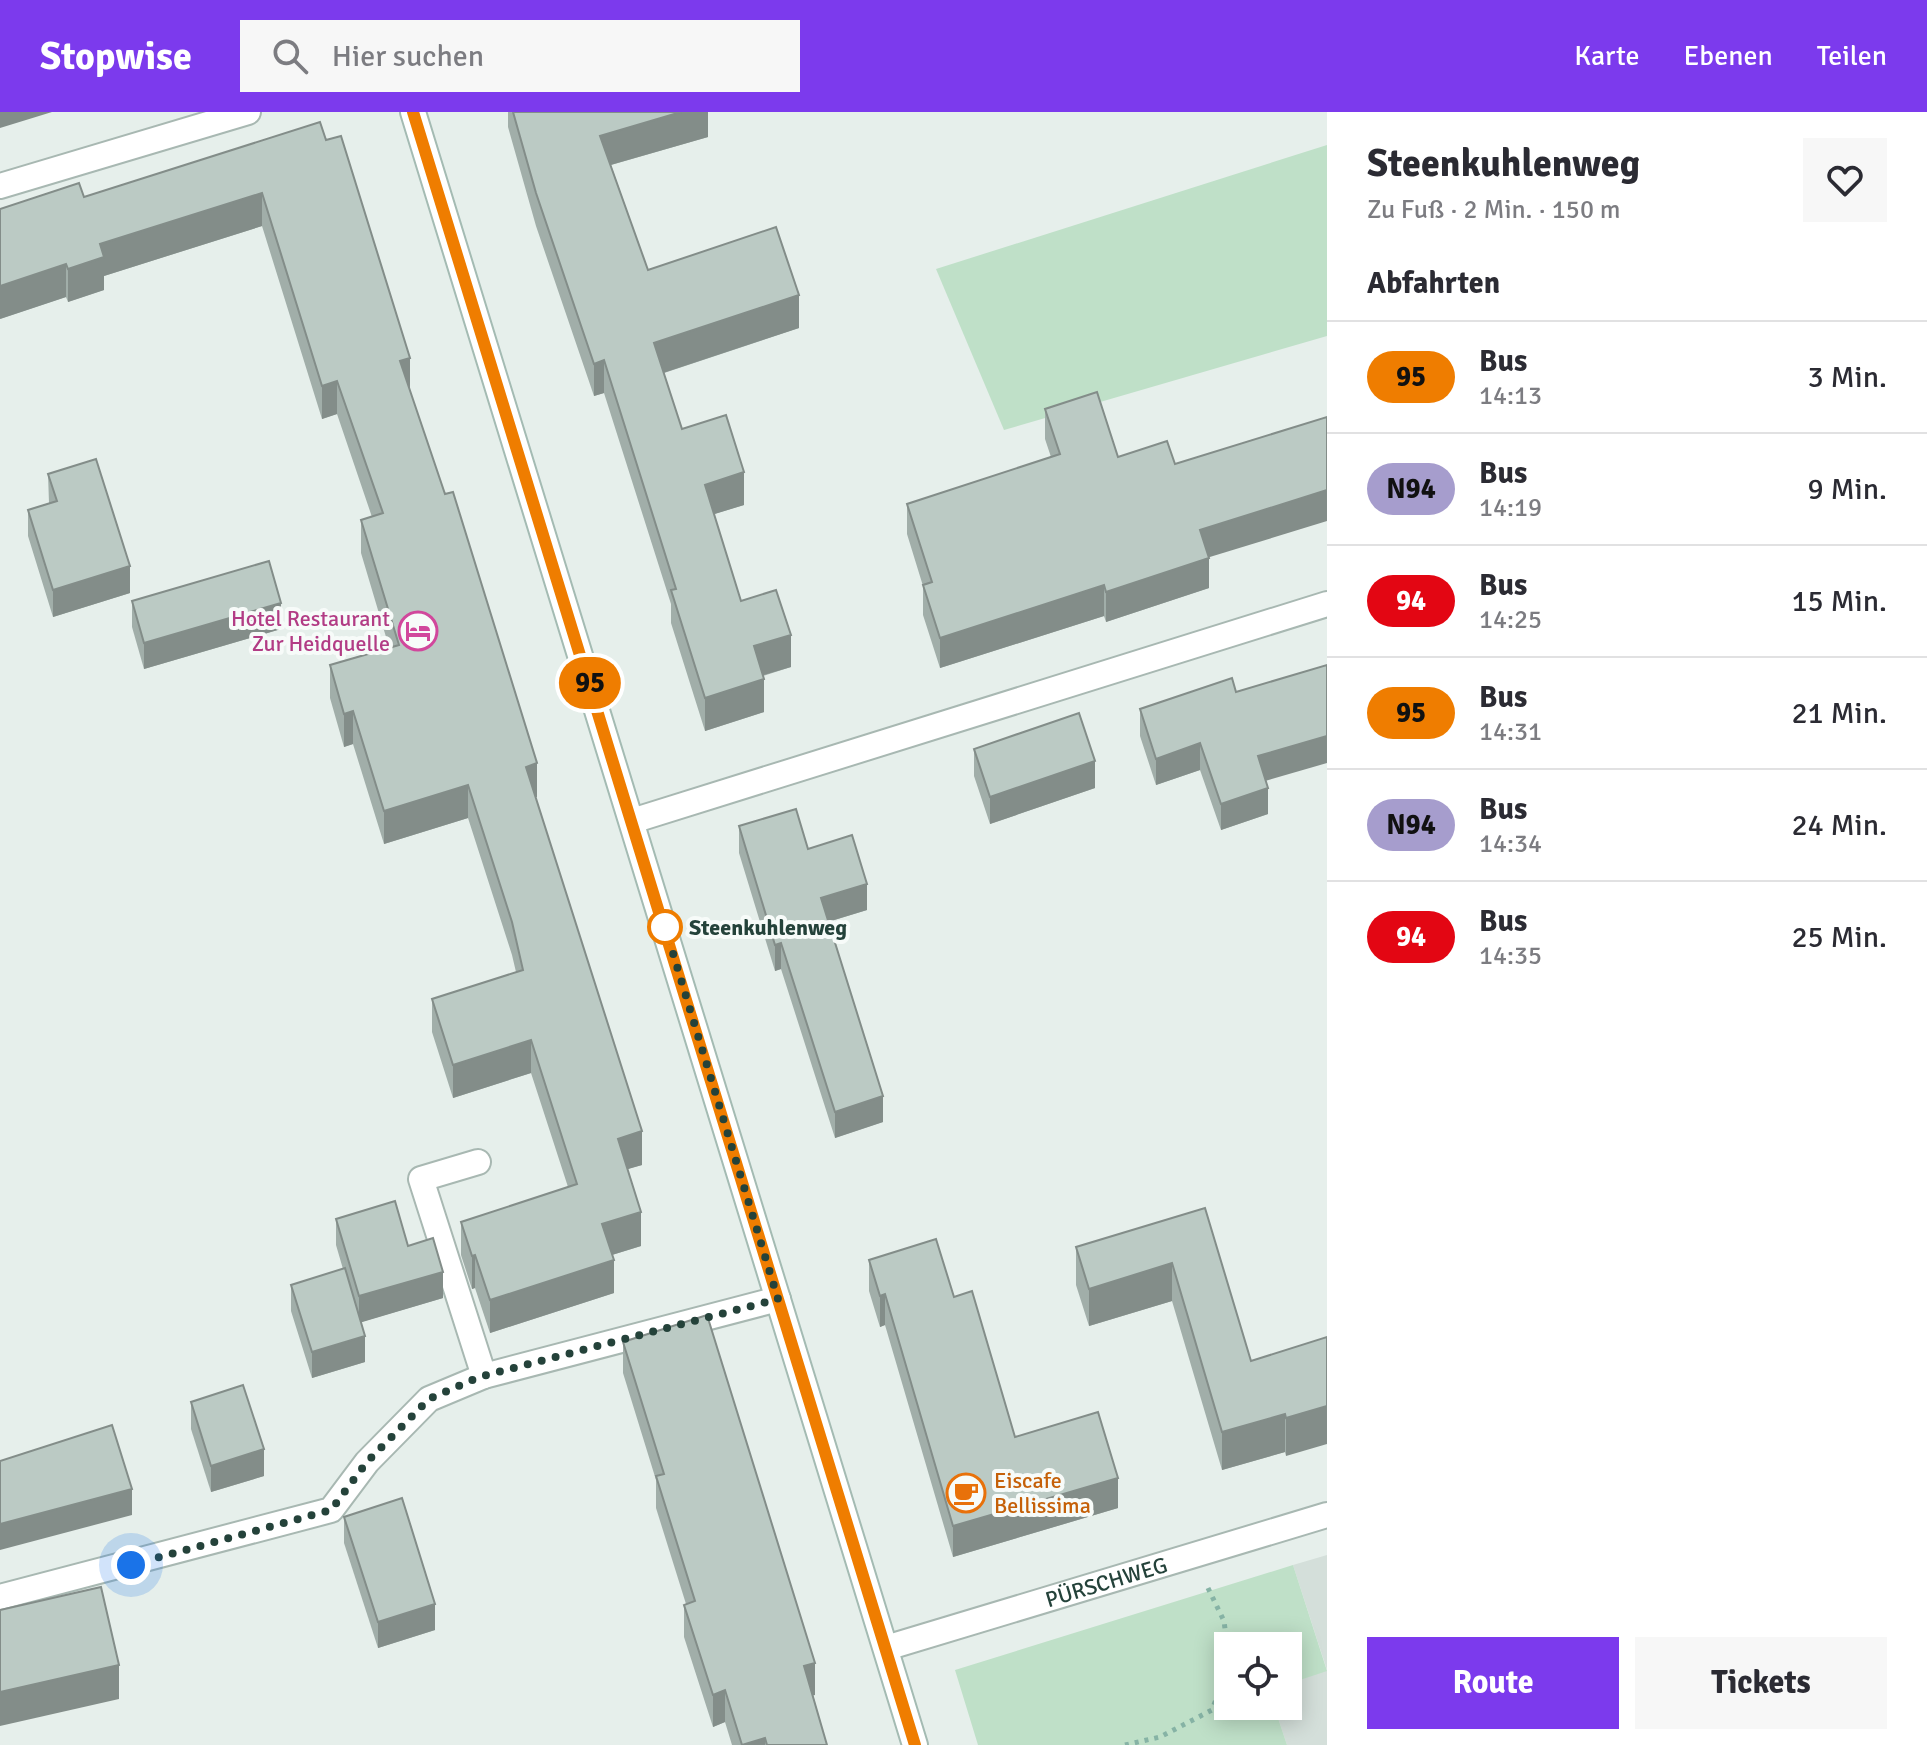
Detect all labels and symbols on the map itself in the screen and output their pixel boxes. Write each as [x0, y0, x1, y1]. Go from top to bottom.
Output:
place label: Hotel Restaurant Zur Heidquelle [231, 605, 390, 657]
hotel icon: Hotel Restaurant Zur Heidquelle [397, 610, 439, 652]
line badge: 95 [554, 657, 626, 709]
marker: Steenkuhlenweg [648, 910, 682, 944]
place label: Steenkuhlenweg [689, 914, 847, 941]
place label: Eiscafe Bellissima [994, 1467, 1091, 1519]
cafe icon: Eiscafe Bellissima [945, 1472, 987, 1514]
your location [111, 1545, 151, 1585]
street label: PÜRSCHWEG [1042, 1550, 1170, 1613]

